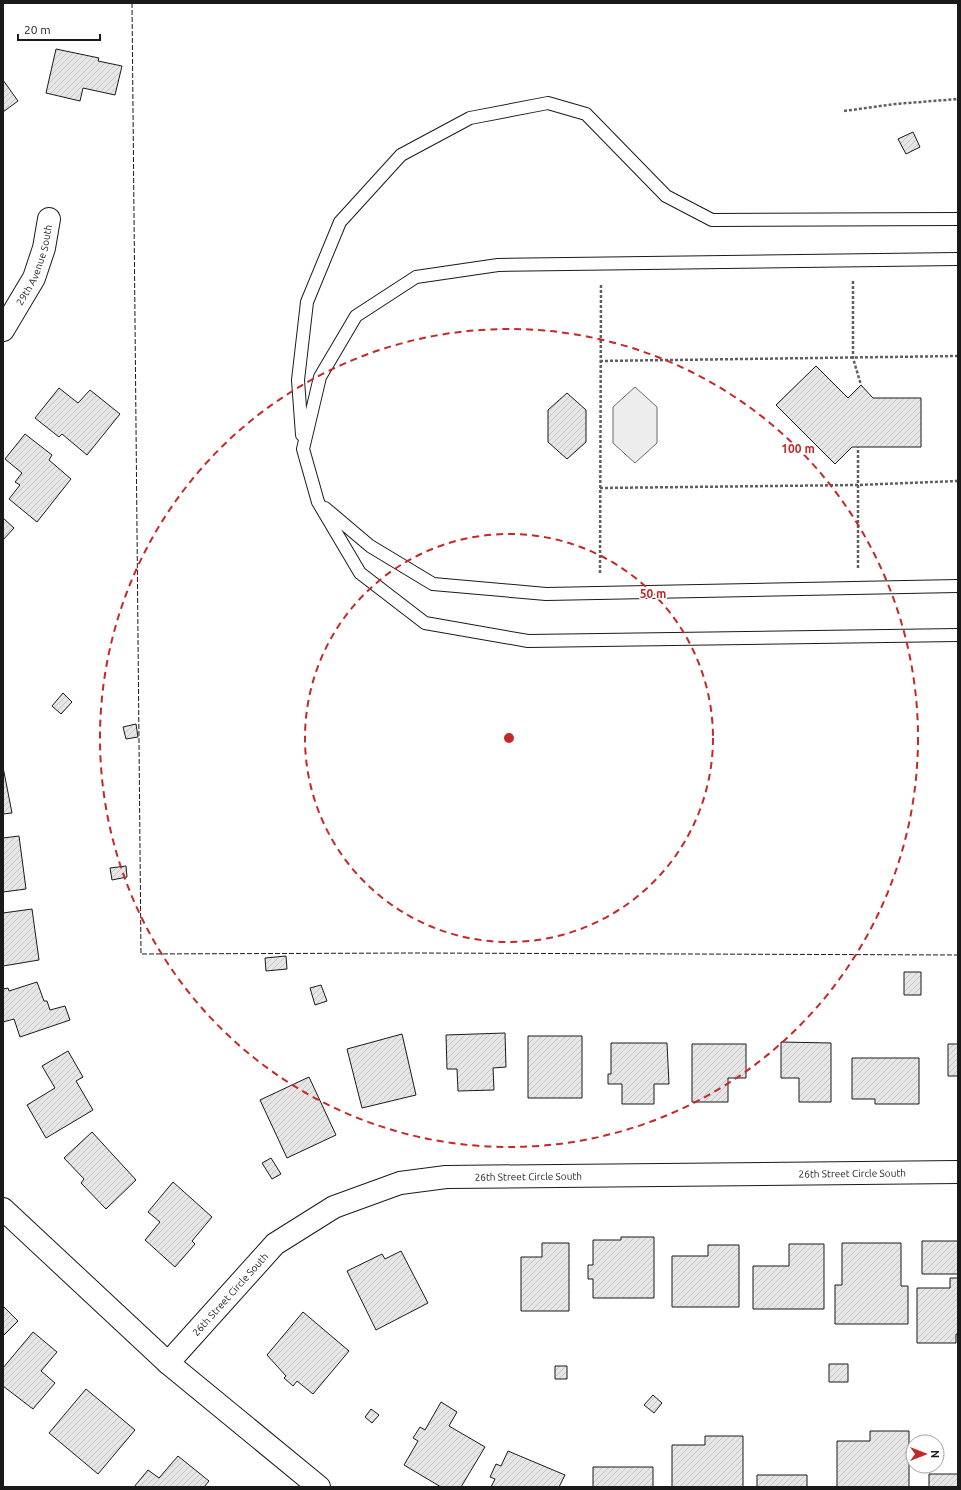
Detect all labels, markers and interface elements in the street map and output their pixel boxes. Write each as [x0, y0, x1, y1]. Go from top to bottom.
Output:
scale bar [18, 16, 100, 42]
text: 20 m [24, 23, 51, 36]
street label: 29th Avenue South [14, 224, 54, 307]
text: 100 m [781, 442, 815, 455]
text: 50 m [640, 587, 666, 600]
centre of rings [502, 731, 516, 745]
street label: 26th Street Circle South [799, 1168, 906, 1180]
street label: 26th Street Circle South [475, 1171, 582, 1183]
street label: 26th Street Circle South [190, 1251, 270, 1338]
north arrow [905, 1434, 945, 1474]
text: N [929, 1450, 941, 1458]

